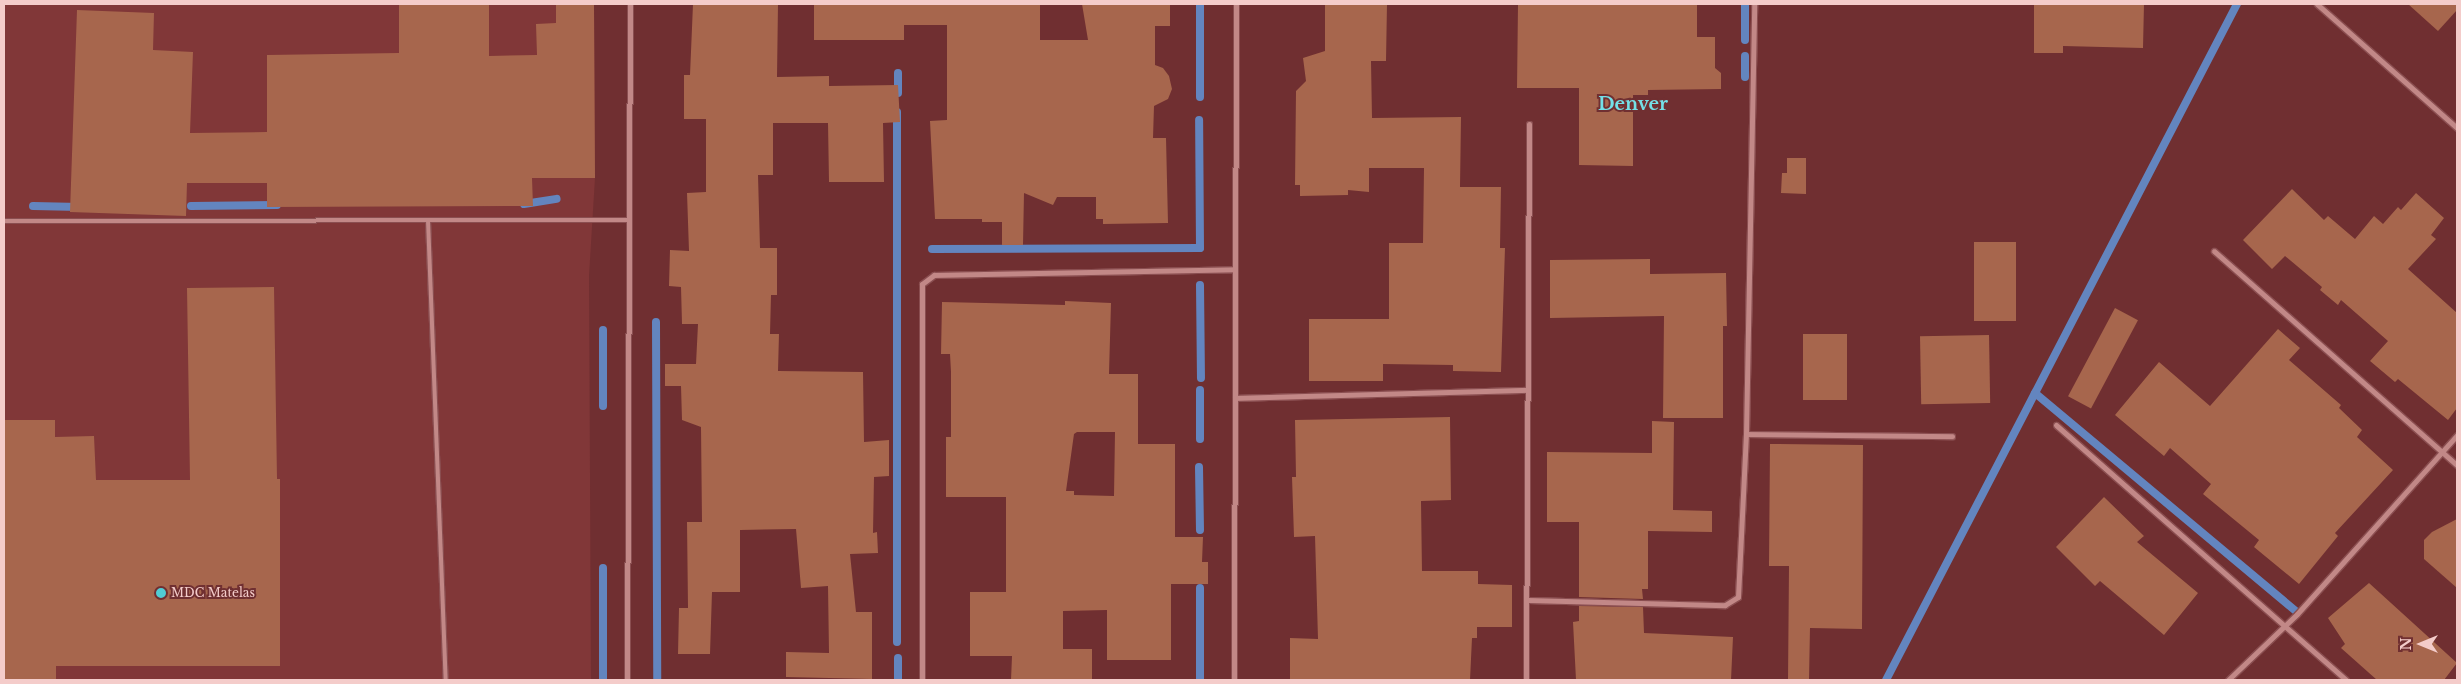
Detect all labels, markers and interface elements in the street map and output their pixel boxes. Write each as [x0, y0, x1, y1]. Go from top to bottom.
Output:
district label: Denver [1598, 93, 1668, 115]
place label: MDC Matelas [171, 586, 255, 600]
marker: MDC Matelas [155, 587, 167, 599]
north arrow [2396, 619, 2446, 669]
text: N [2397, 637, 2415, 651]

